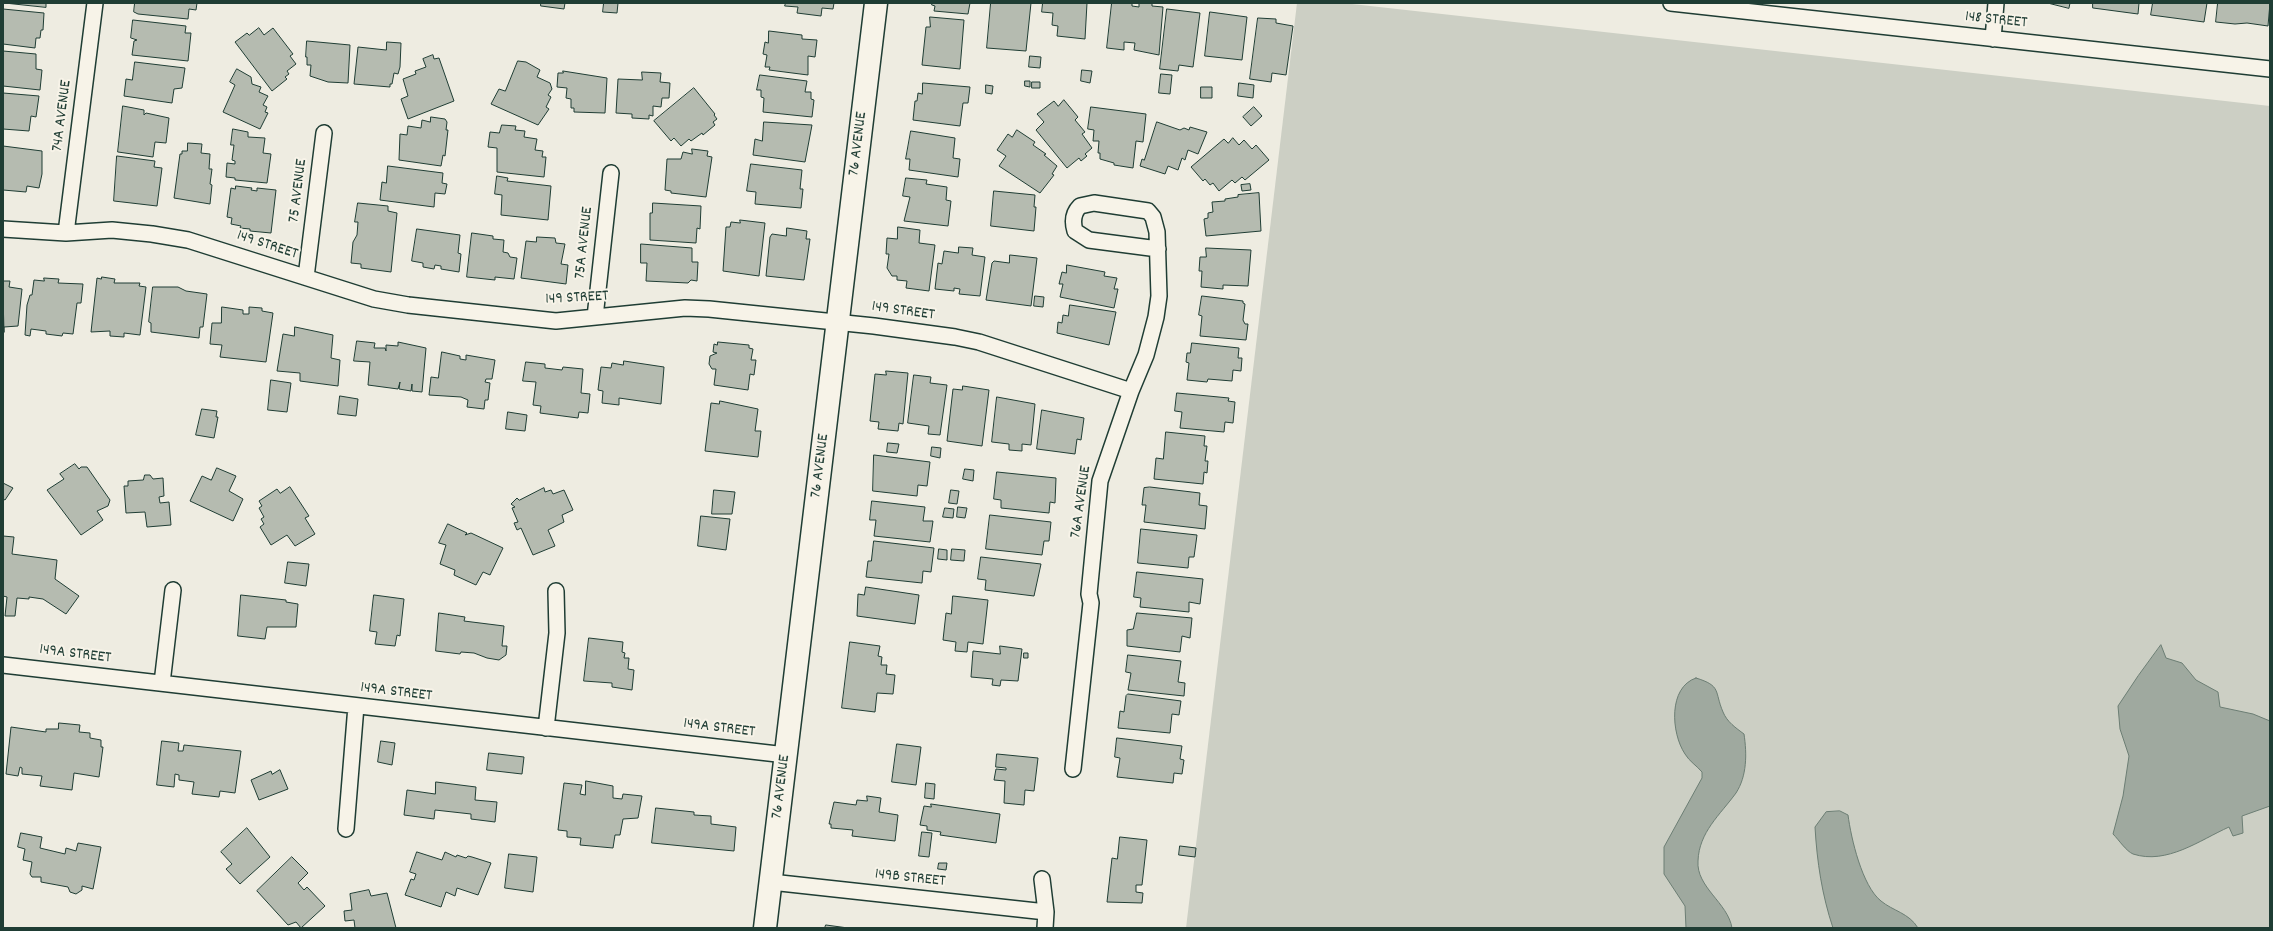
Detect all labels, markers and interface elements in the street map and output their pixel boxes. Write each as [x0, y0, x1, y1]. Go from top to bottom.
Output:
street label: 148 STREET [1964, 8, 2028, 34]
street label: 74A AVENUE [49, 79, 77, 153]
street label: 76 AVENUE [846, 111, 872, 177]
street label: 75 AVENUE [286, 158, 312, 224]
street label: 75A AVENUE [572, 206, 598, 280]
street label: 149 STREET [234, 227, 300, 265]
street label: 149 STREET [545, 288, 609, 310]
street label: 149 STREET [870, 298, 936, 326]
street label: 76 AVENUE [808, 433, 834, 499]
street label: 76A AVENUE [1067, 465, 1097, 539]
street label: 149A STREET [38, 641, 112, 669]
street label: 149A STREET [359, 679, 433, 707]
street label: 149A STREET [682, 715, 756, 743]
street label: 76 AVENUE [769, 754, 795, 820]
street label: 149B STREET [874, 866, 946, 892]

